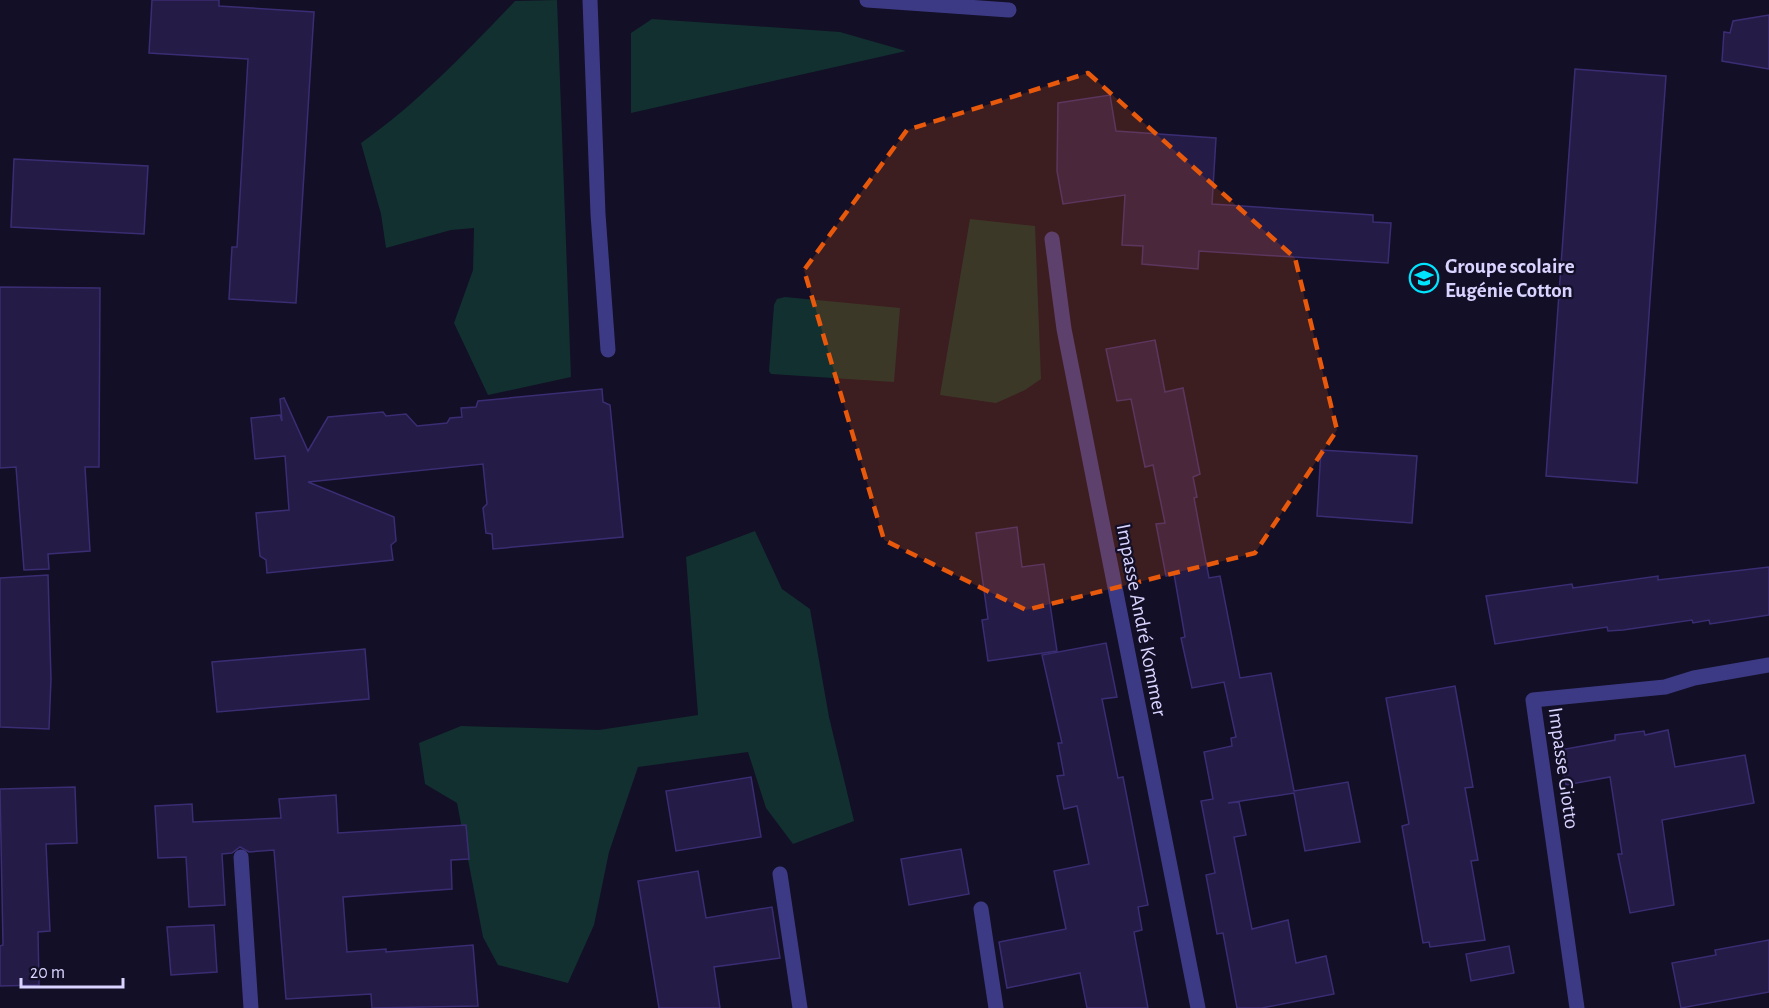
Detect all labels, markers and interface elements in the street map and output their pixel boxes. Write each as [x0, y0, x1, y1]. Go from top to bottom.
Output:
place label: Groupe scolaire Eugénie Cotton [1445, 256, 1575, 301]
school or university icon: Groupe scolaire Eugénie Cotton [1408, 262, 1440, 294]
street label: Impasse André Kommer [1113, 522, 1171, 718]
street label: Impasse Giotto [1545, 706, 1582, 830]
scale bar [21, 951, 123, 989]
text: 20 m [30, 964, 65, 982]

